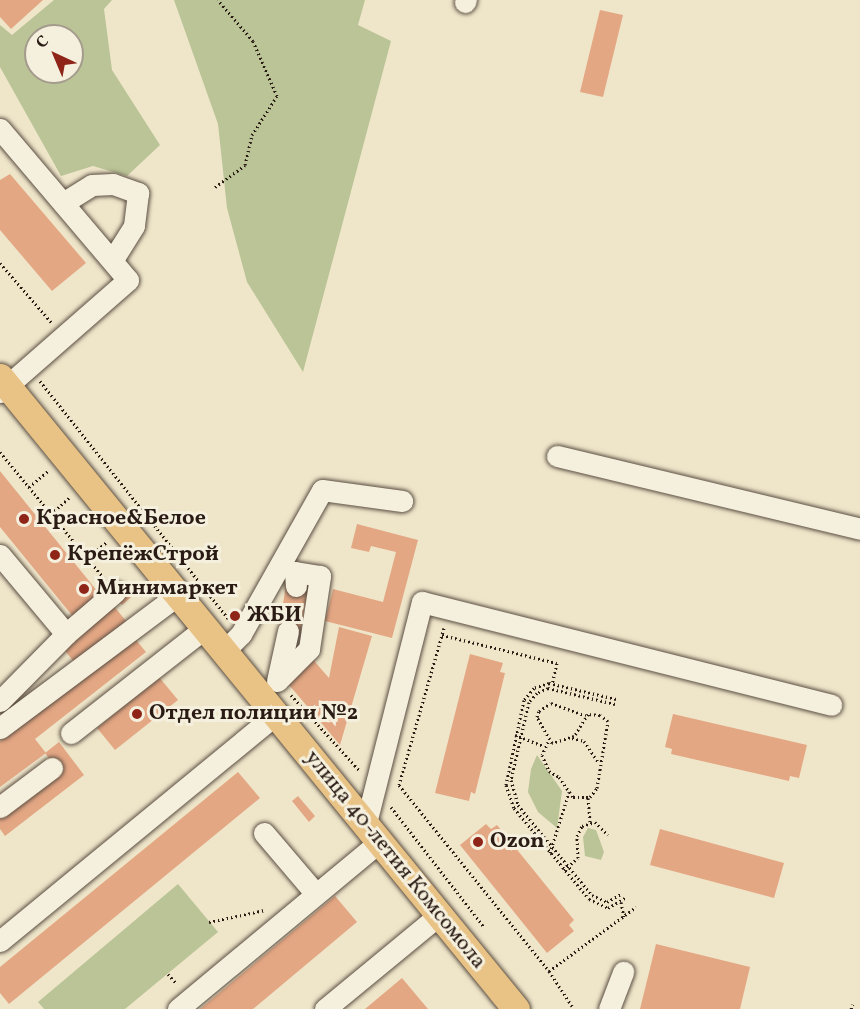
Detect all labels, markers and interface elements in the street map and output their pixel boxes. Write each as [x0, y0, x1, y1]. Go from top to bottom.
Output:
north arrow [24, 24, 84, 84]
text: С [32, 31, 54, 54]
place label: Красное&Белое [36, 506, 206, 532]
marker: Красное&Белое [17, 512, 31, 526]
place label: КрепёжСтрой [67, 542, 219, 568]
marker: КрепёжСтрой [48, 548, 62, 562]
place label: Минимаркет [96, 576, 238, 602]
marker: Минимаркет [77, 582, 91, 596]
place label: ЖБИ [247, 603, 302, 629]
marker: ЖБИ [228, 609, 242, 623]
place label: Отдел полиции №2 [149, 701, 358, 727]
marker: Отдел полиции №2 [130, 707, 144, 721]
street label: улица 40-летия Комсомола [299, 745, 491, 975]
place label: Ozon [490, 829, 545, 855]
marker: Ozon [471, 835, 485, 849]

